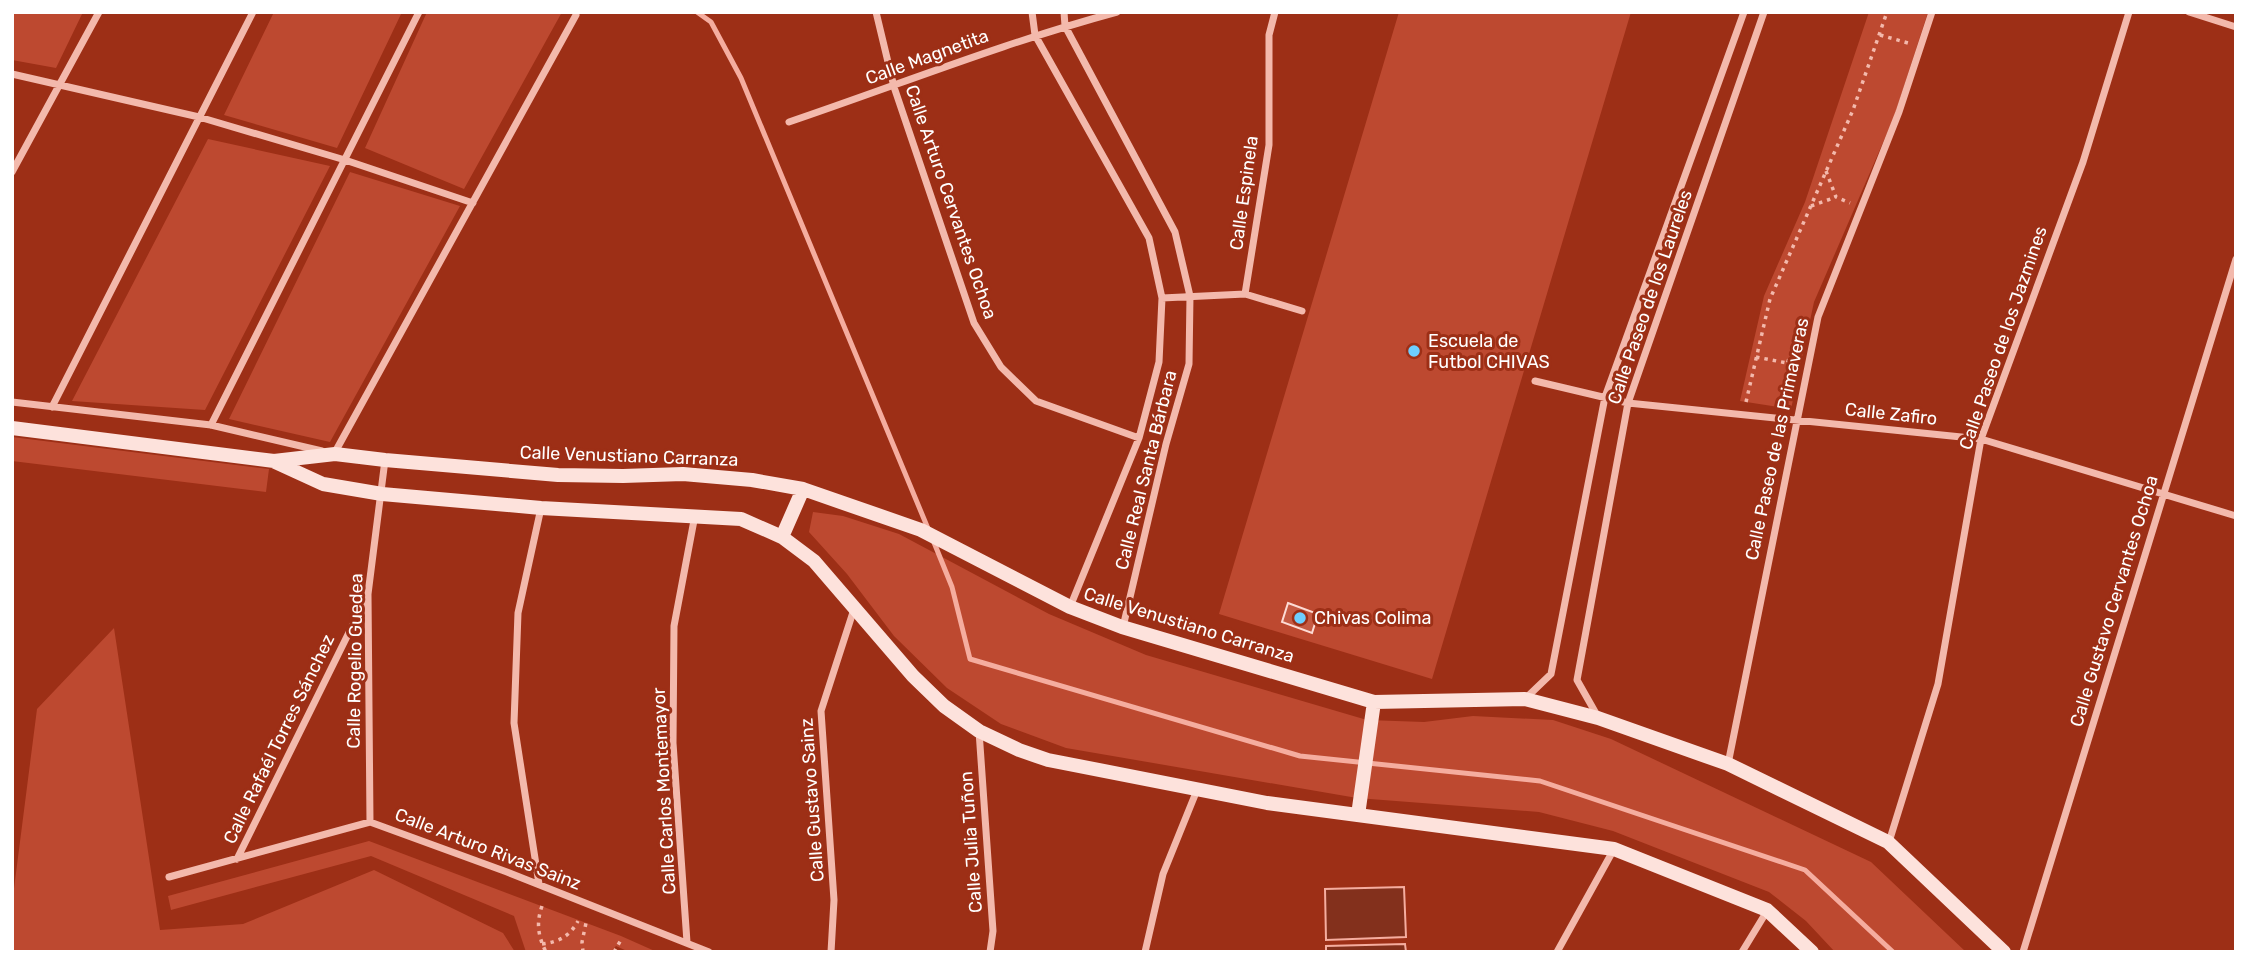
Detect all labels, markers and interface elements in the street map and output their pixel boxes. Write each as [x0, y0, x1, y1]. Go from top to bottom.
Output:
street label: Calle Magnetita [862, 25, 992, 89]
street label: Calle Arturo Cervantes Ochoa [901, 82, 1001, 322]
street label: Calle Espinela [1225, 134, 1263, 252]
street label: Calle Paseo de los Laureles [1603, 187, 1697, 407]
street label: Calle Paseo de los Jazmines [1954, 223, 2052, 453]
street label: Calle Paseo de las Primaveras [1740, 316, 1814, 562]
place label: Escuela de Futbol CHIVAS [1428, 330, 1550, 373]
marker: Escuela de Futbol CHIVAS [1406, 343, 1422, 359]
street label: Calle Real Santa Bárbara [1111, 368, 1181, 572]
street label: Calle Zafiro [1844, 398, 1938, 430]
street label: Calle Venustiano Carranza [519, 441, 739, 471]
street label: Calle Gustavo Cervantes Ochoa [2065, 473, 2163, 729]
street label: Calle Rogelio Guedea [342, 573, 368, 749]
street label: Calle Venustiano Carranza [1081, 582, 1297, 668]
place label: Chivas Colima [1314, 607, 1431, 629]
marker: Chivas Colima [1292, 610, 1308, 626]
street label: Calle Rafaél Torres Sánchez [219, 631, 339, 847]
street label: Calle Carlos Montemayor [648, 687, 680, 895]
street label: Calle Gustavo Sainz [795, 717, 829, 883]
street label: Calle Julia Tuñon [955, 770, 987, 914]
street label: Calle Arturo Rivas Sainz [392, 803, 584, 895]

